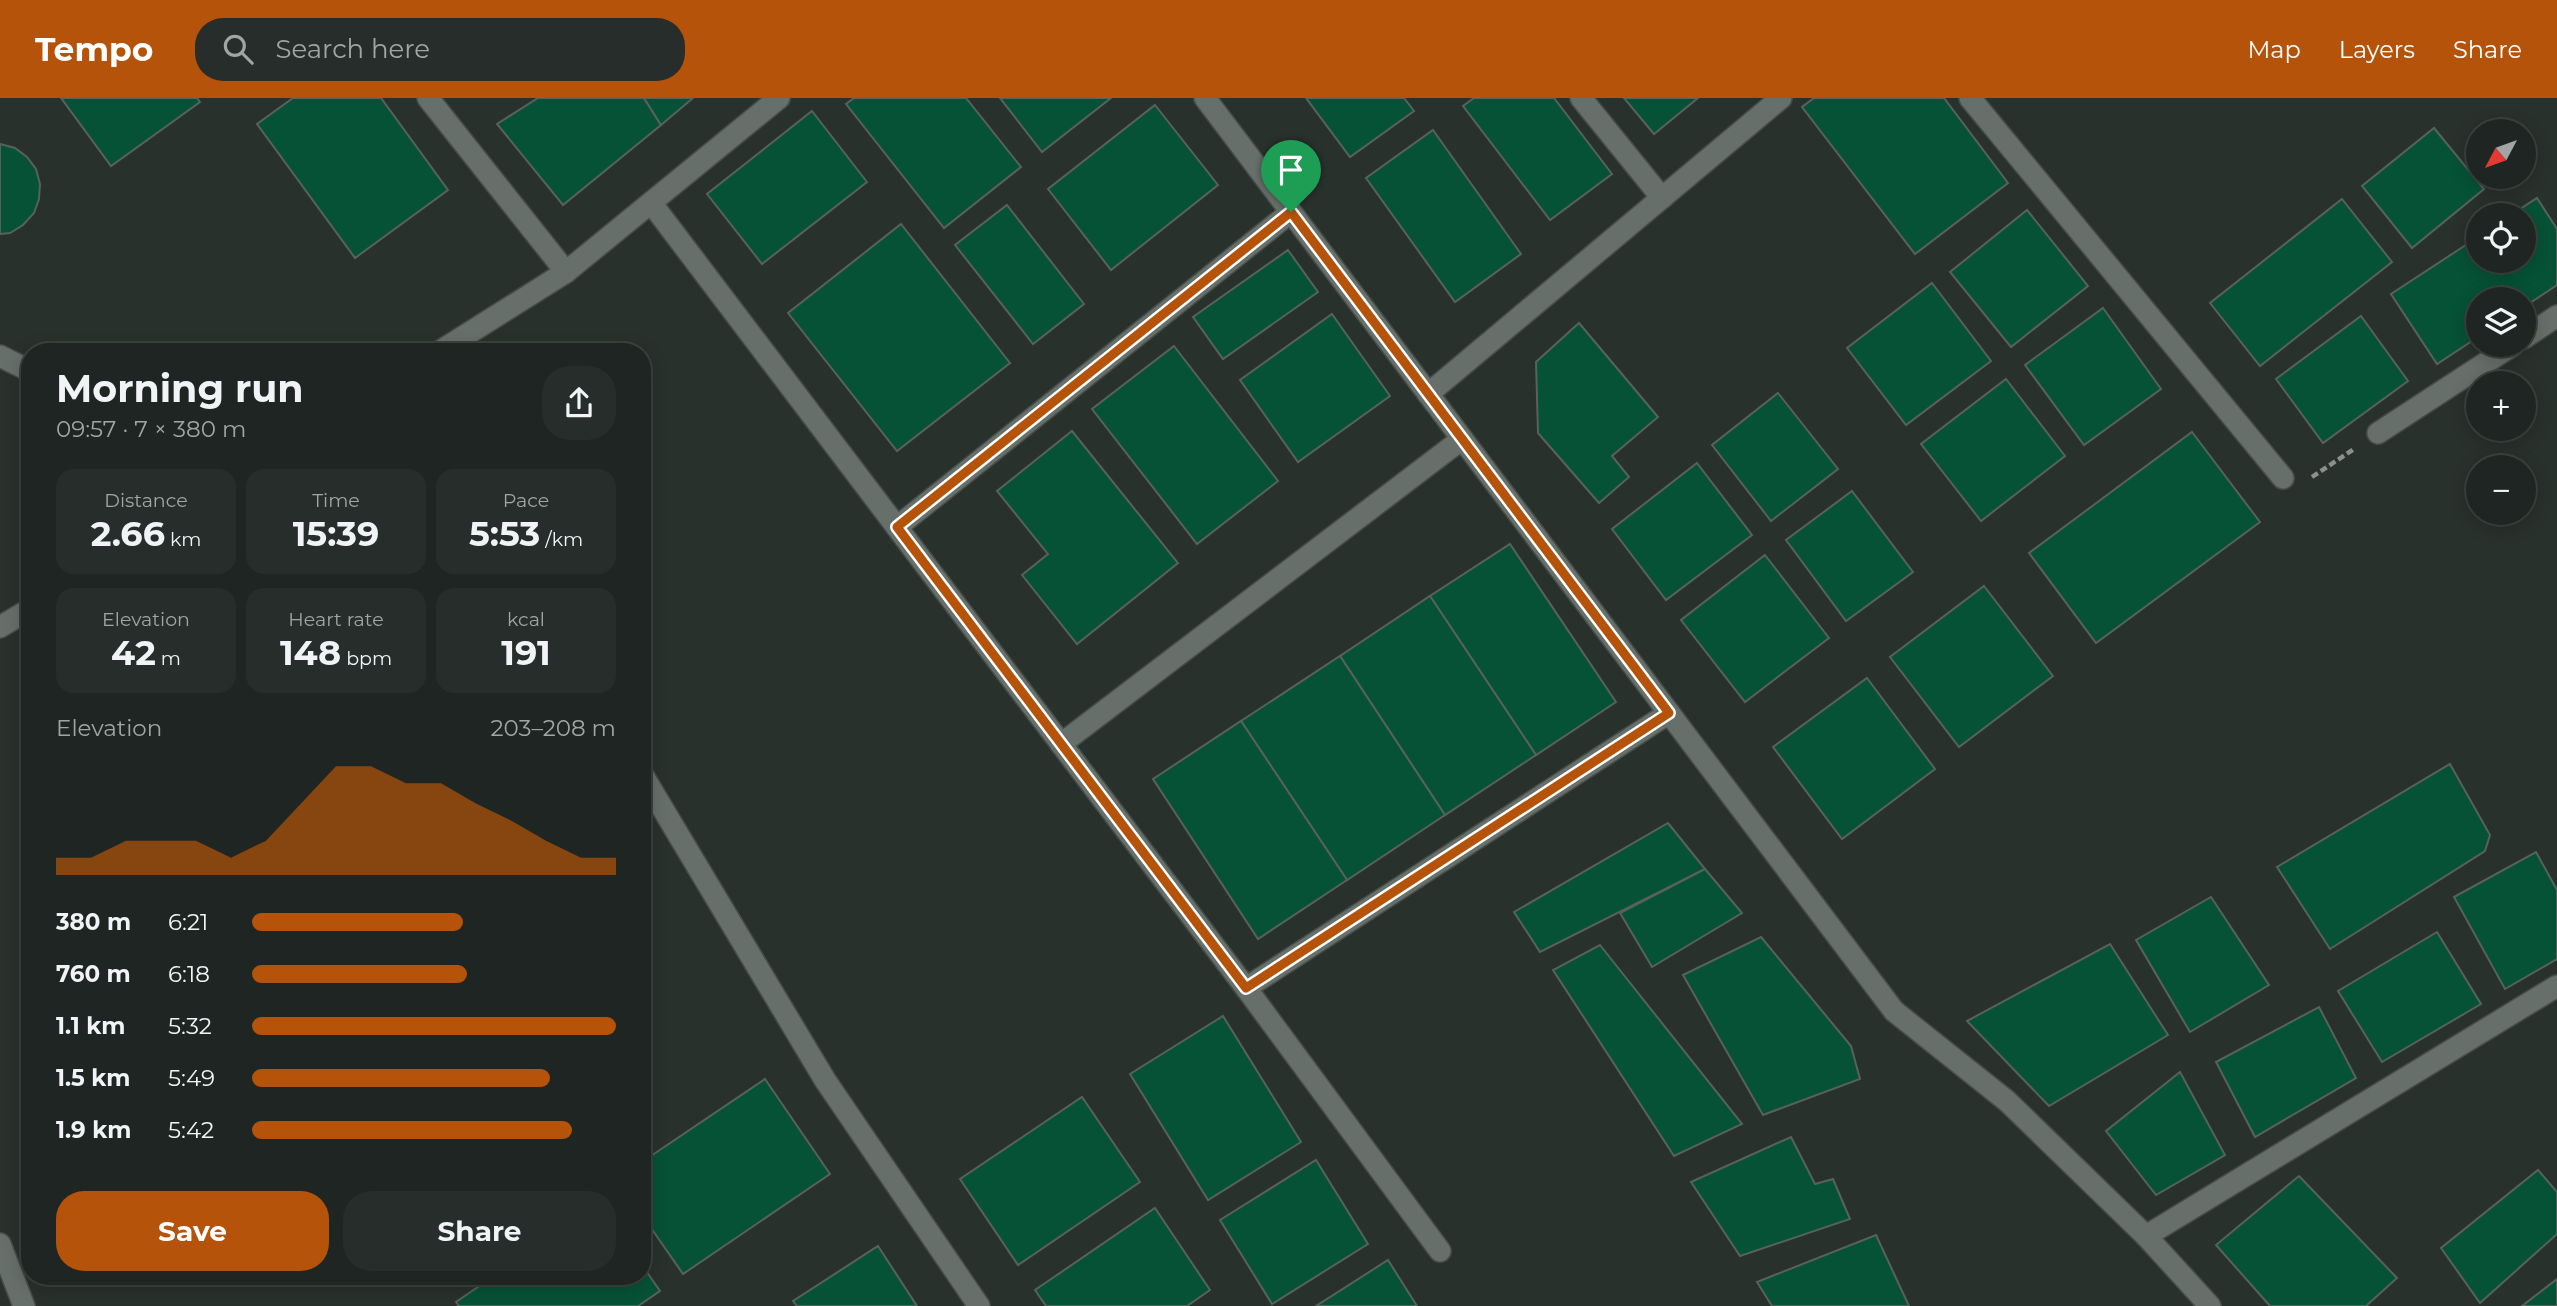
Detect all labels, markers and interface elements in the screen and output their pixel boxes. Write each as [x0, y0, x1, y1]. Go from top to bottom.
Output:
search box [195, 18, 685, 81]
text: Tempo [35, 29, 153, 69]
icon: search [219, 30, 257, 68]
text: Search here [275, 33, 430, 65]
text: Map [2247, 35, 2301, 64]
text: Layers [2339, 35, 2415, 64]
text: Share [2453, 35, 2522, 64]
north arrow [2466, 119, 2536, 189]
map controls [2466, 119, 2536, 525]
pin [1261, 140, 1321, 212]
icon: arrive [1272, 151, 1310, 189]
button: locate [2466, 203, 2536, 273]
button: layers [2466, 287, 2536, 357]
text: Morning run [56, 365, 304, 412]
button: share [542, 366, 616, 440]
button: + [2466, 371, 2536, 441]
text: 09:57 · 7 × 380 m [56, 415, 246, 443]
button: − [2466, 455, 2536, 525]
text: Distance [104, 489, 188, 512]
text: Time [312, 489, 360, 512]
text: Pace [503, 489, 549, 512]
text: 2.66 [91, 512, 165, 555]
text: 15:39 [293, 512, 379, 555]
text: 5:53 [469, 512, 540, 555]
text: km [165, 528, 201, 551]
text: /km [540, 528, 583, 551]
text: Elevation [102, 608, 190, 631]
text: Heart rate [288, 608, 384, 631]
text: kcal [507, 608, 545, 631]
text: 42 [111, 631, 156, 674]
text: 148 [280, 631, 341, 674]
text: 191 [501, 631, 551, 674]
text: m [156, 647, 181, 670]
text: bpm [341, 647, 392, 670]
text: Elevation [56, 714, 162, 742]
text: 203–208 m [490, 714, 616, 742]
text: 380 m [56, 908, 131, 936]
text: 6:21 [168, 908, 208, 936]
text: 760 m [56, 960, 131, 988]
text: 6:18 [168, 960, 210, 988]
text: 1.1 km [56, 1012, 125, 1040]
text: 5:32 [168, 1012, 212, 1040]
text: 1.5 km [56, 1064, 130, 1092]
text: 5:49 [168, 1064, 215, 1092]
text: 1.9 km [56, 1116, 131, 1144]
text: 5:42 [168, 1116, 214, 1144]
button: Save [56, 1191, 329, 1271]
button: Share [343, 1191, 616, 1271]

